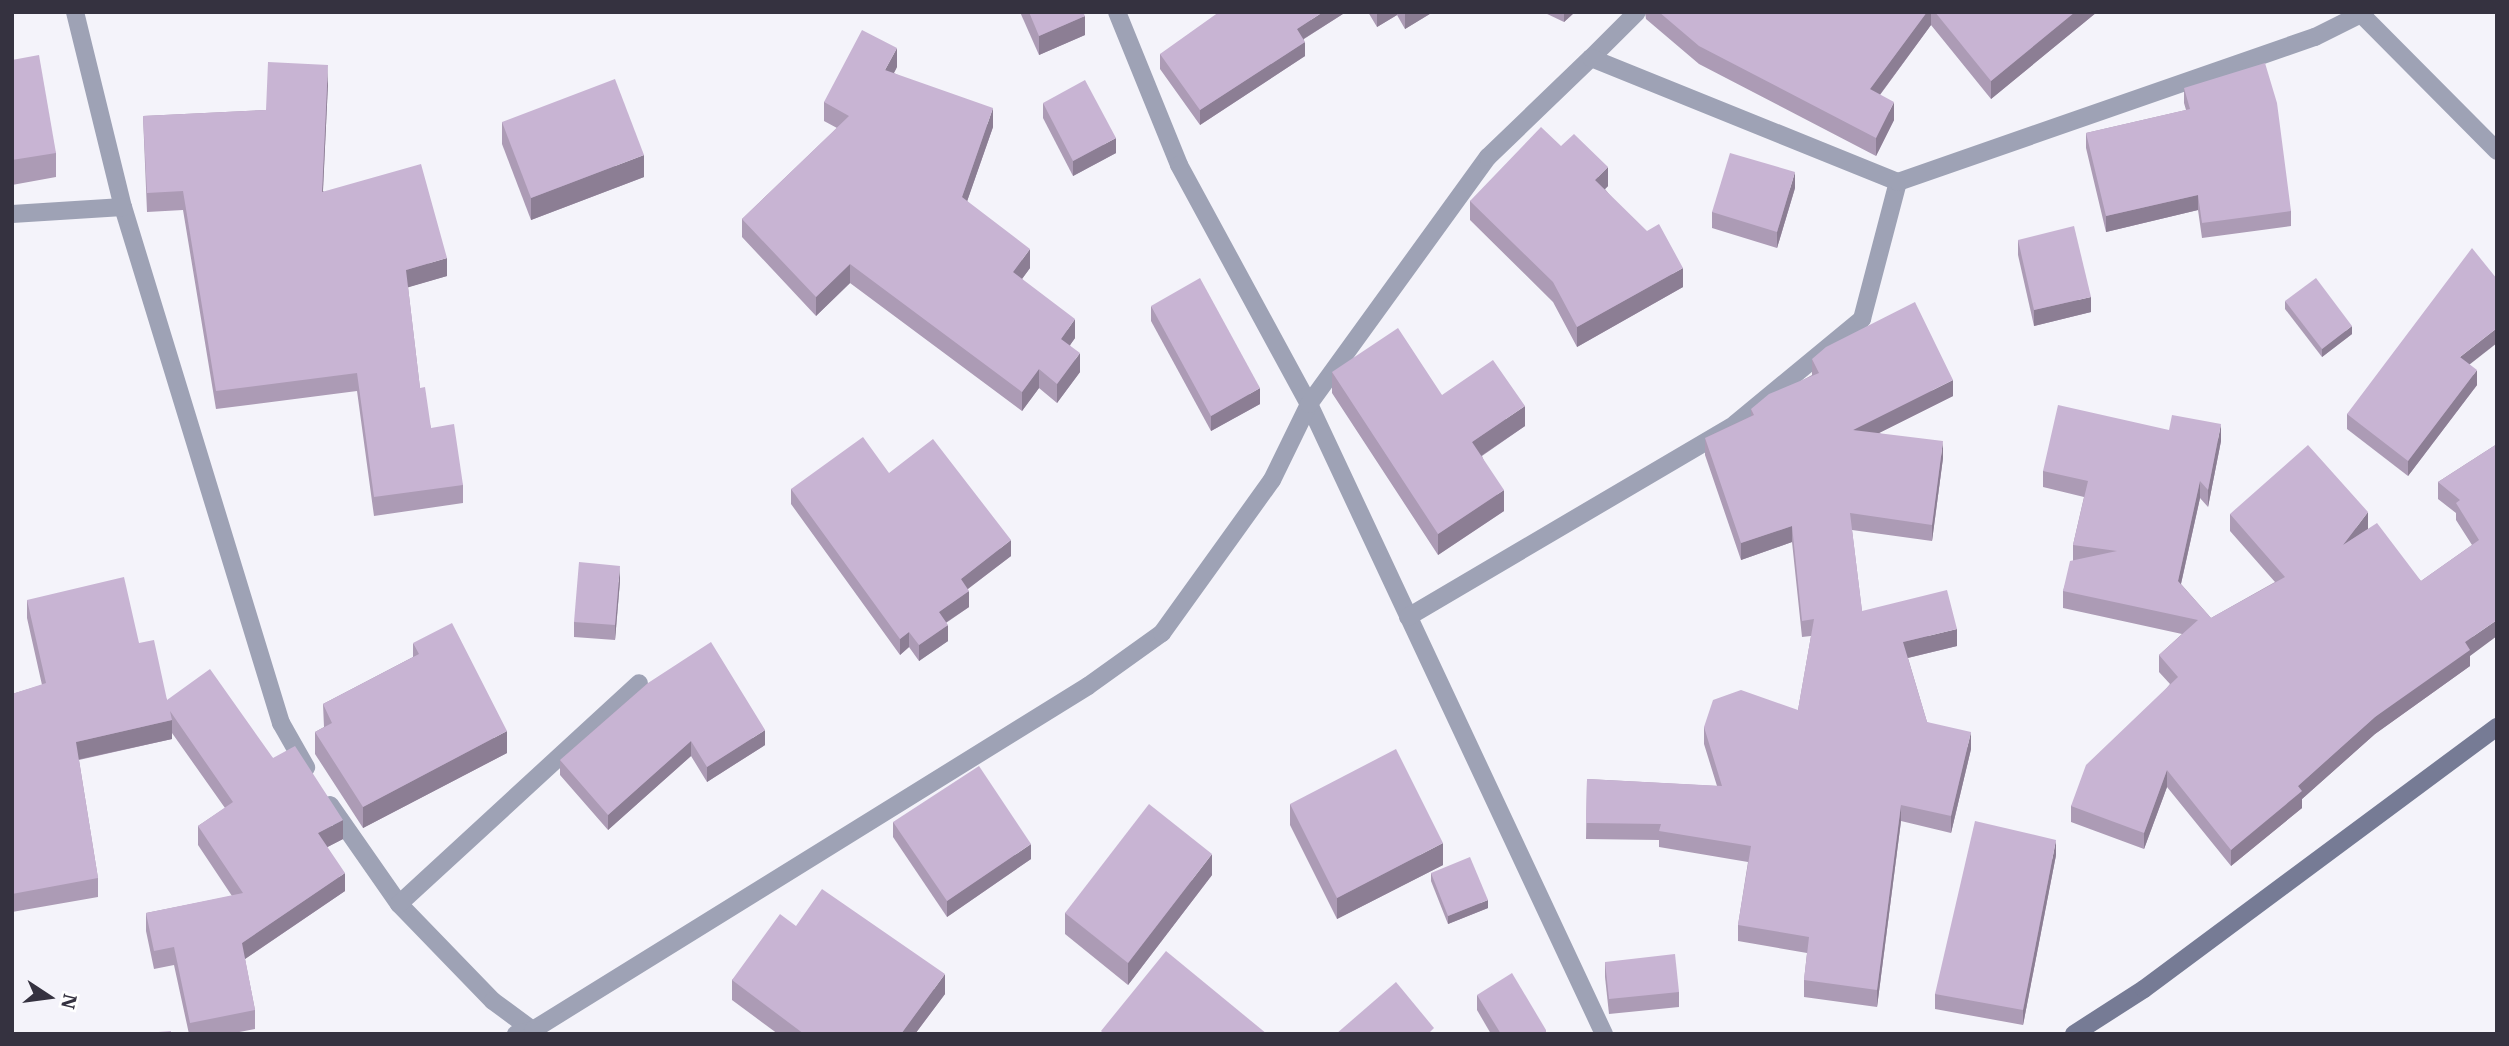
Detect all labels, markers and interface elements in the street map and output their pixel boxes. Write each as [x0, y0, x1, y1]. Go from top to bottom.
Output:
north arrow [14, 962, 84, 1032]
text: N [56, 992, 83, 1012]

